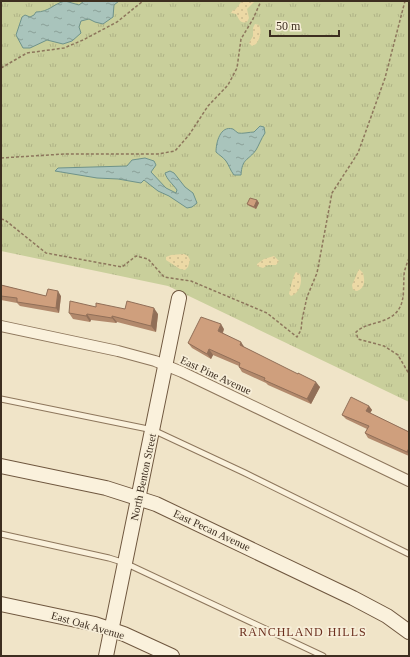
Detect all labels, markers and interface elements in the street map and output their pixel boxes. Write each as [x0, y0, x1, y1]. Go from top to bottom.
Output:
scale bar [270, 12, 339, 38]
text: 50 m [276, 19, 301, 33]
street label: East Pine Avenue [179, 353, 253, 397]
street label: North Benton Street [128, 432, 158, 522]
street label: East Pecan Avenue [172, 507, 252, 553]
street label: East Oak Avenue [50, 609, 126, 641]
district label: RANCHLAND HILLS [239, 625, 367, 639]

